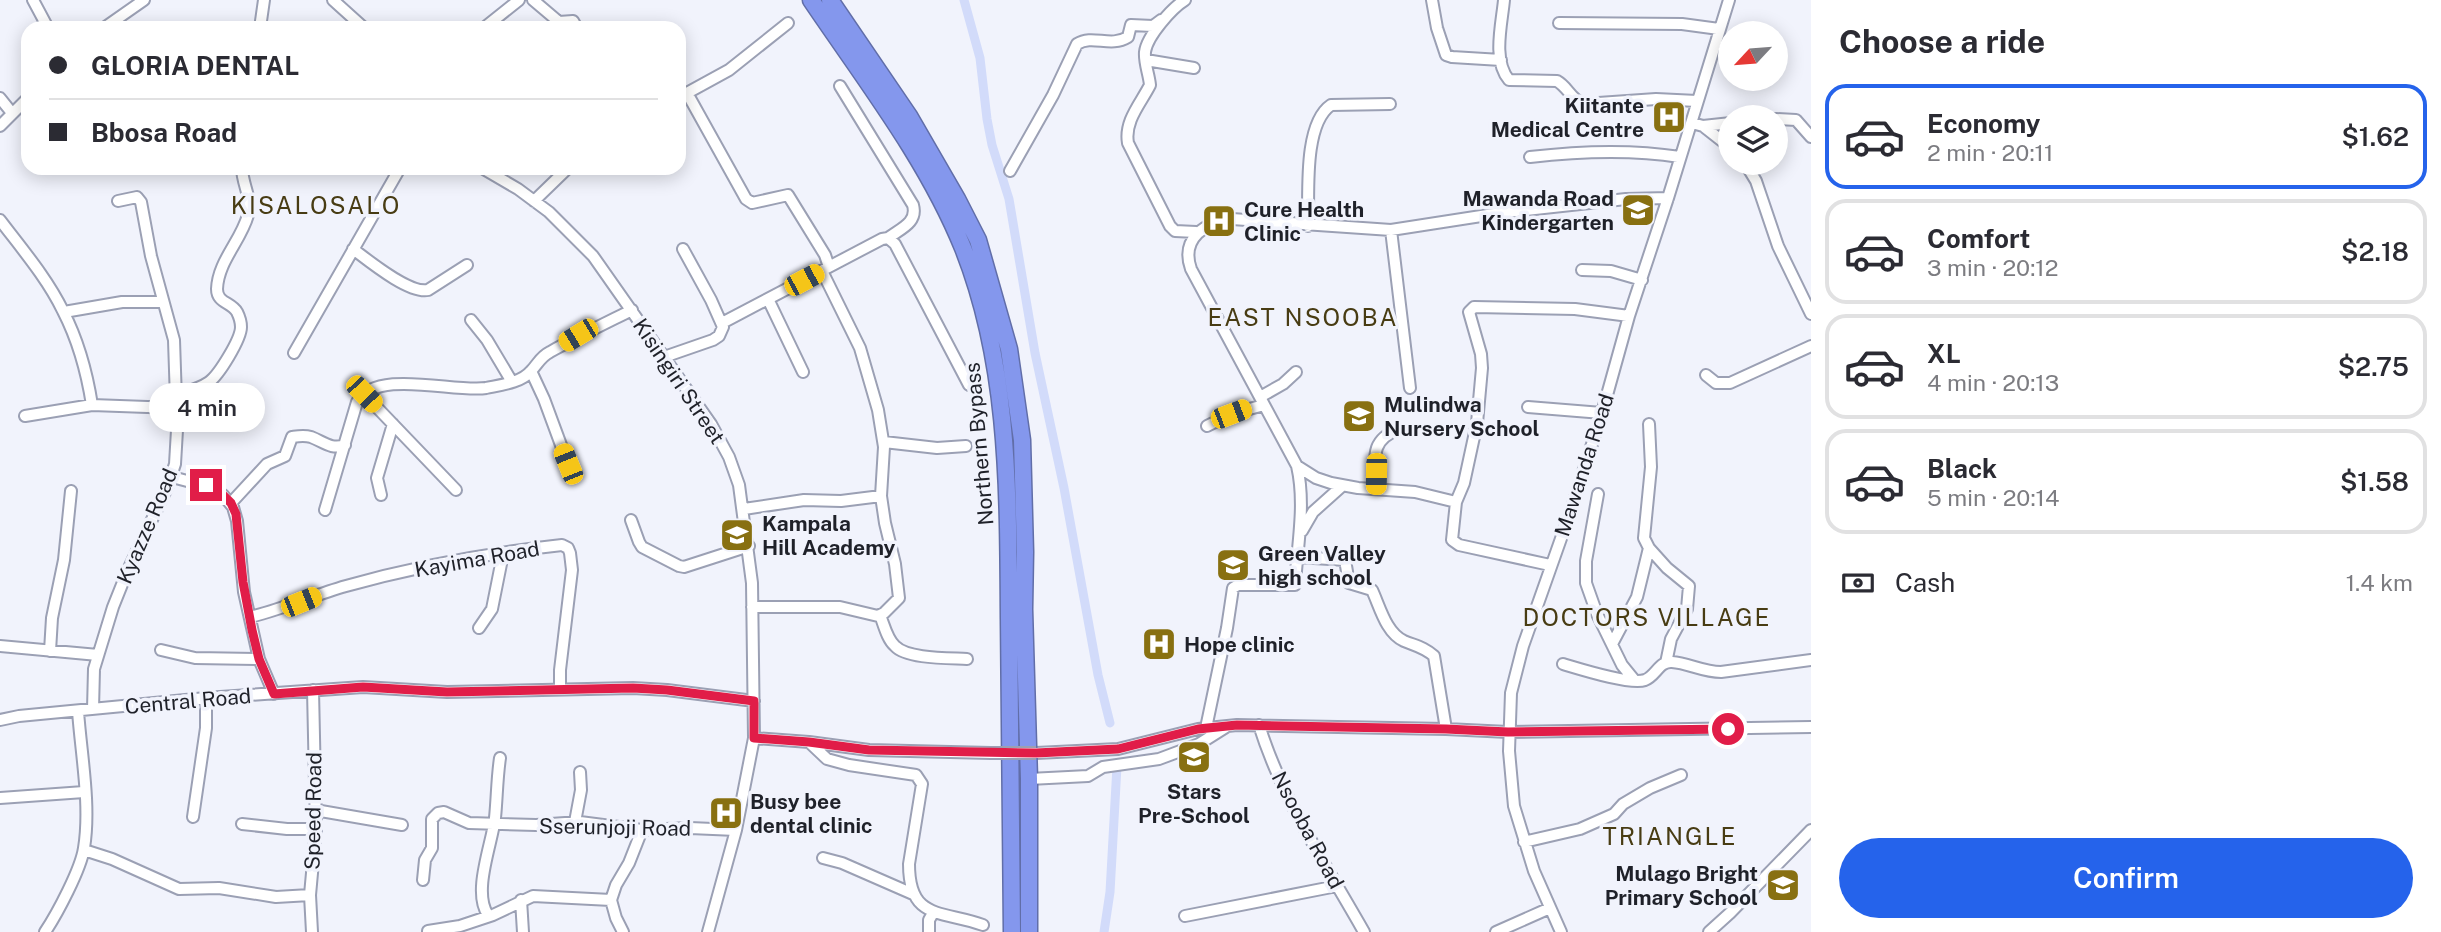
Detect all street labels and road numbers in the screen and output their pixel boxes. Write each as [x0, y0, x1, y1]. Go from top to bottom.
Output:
street label: Kisingiri Street [628, 314, 730, 448]
street label: Northern Bypass [959, 362, 999, 526]
street label: Mawanda Road [1549, 390, 1619, 540]
street label: Kyazze Road [111, 465, 183, 587]
street label: Kayima Road [413, 536, 541, 582]
street label: Central Road [124, 683, 252, 719]
street label: Speed Road [299, 752, 327, 870]
street label: Nsooba Road [1267, 767, 1349, 893]
street label: Sserunjoji Road [539, 813, 691, 841]

